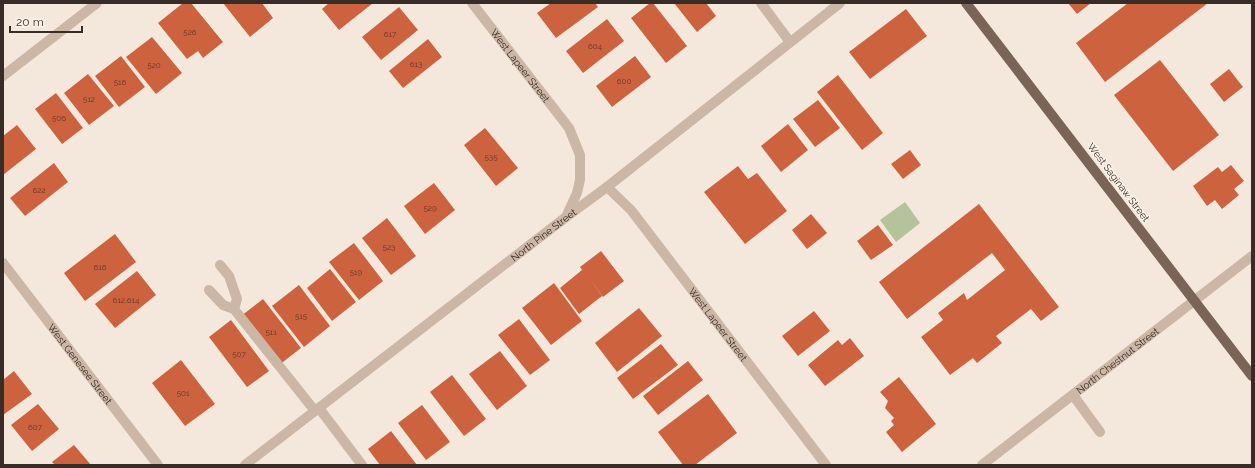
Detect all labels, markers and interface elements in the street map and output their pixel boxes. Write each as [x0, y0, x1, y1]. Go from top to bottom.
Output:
scale bar [10, 8, 82, 34]
text: 20 m [16, 15, 44, 29]
house number: 526 [183, 27, 197, 37]
street label: West Lapeer Street [488, 27, 552, 105]
house number: 617 [384, 29, 397, 39]
house number: 604 [588, 41, 603, 51]
house number: 613 [410, 59, 422, 69]
house number: 520 [147, 60, 161, 70]
house number: 600 [617, 76, 631, 86]
house number: 516 [114, 77, 126, 87]
house number: 512 [83, 94, 95, 104]
house number: 506 [52, 113, 66, 123]
street label: West Saginaw Street [1085, 141, 1152, 224]
house number: 535 [485, 152, 498, 162]
house number: 622 [32, 185, 46, 195]
house number: 529 [423, 203, 437, 213]
street label: North Pine Street [509, 206, 579, 264]
house number: 523 [383, 242, 395, 252]
house number: 616 [93, 262, 107, 272]
house number: 519 [350, 267, 363, 277]
street label: West Lapeer Street [686, 286, 750, 364]
house number: 612,614 [113, 295, 140, 305]
house number: 515 [295, 311, 308, 321]
street label: West Genesee Street [46, 322, 115, 407]
street label: North Chestnut Street [1074, 325, 1161, 396]
house number: 511 [265, 327, 277, 337]
house number: 507 [232, 349, 246, 359]
house number: 501 [177, 388, 190, 398]
house number: 607 [28, 422, 43, 432]

